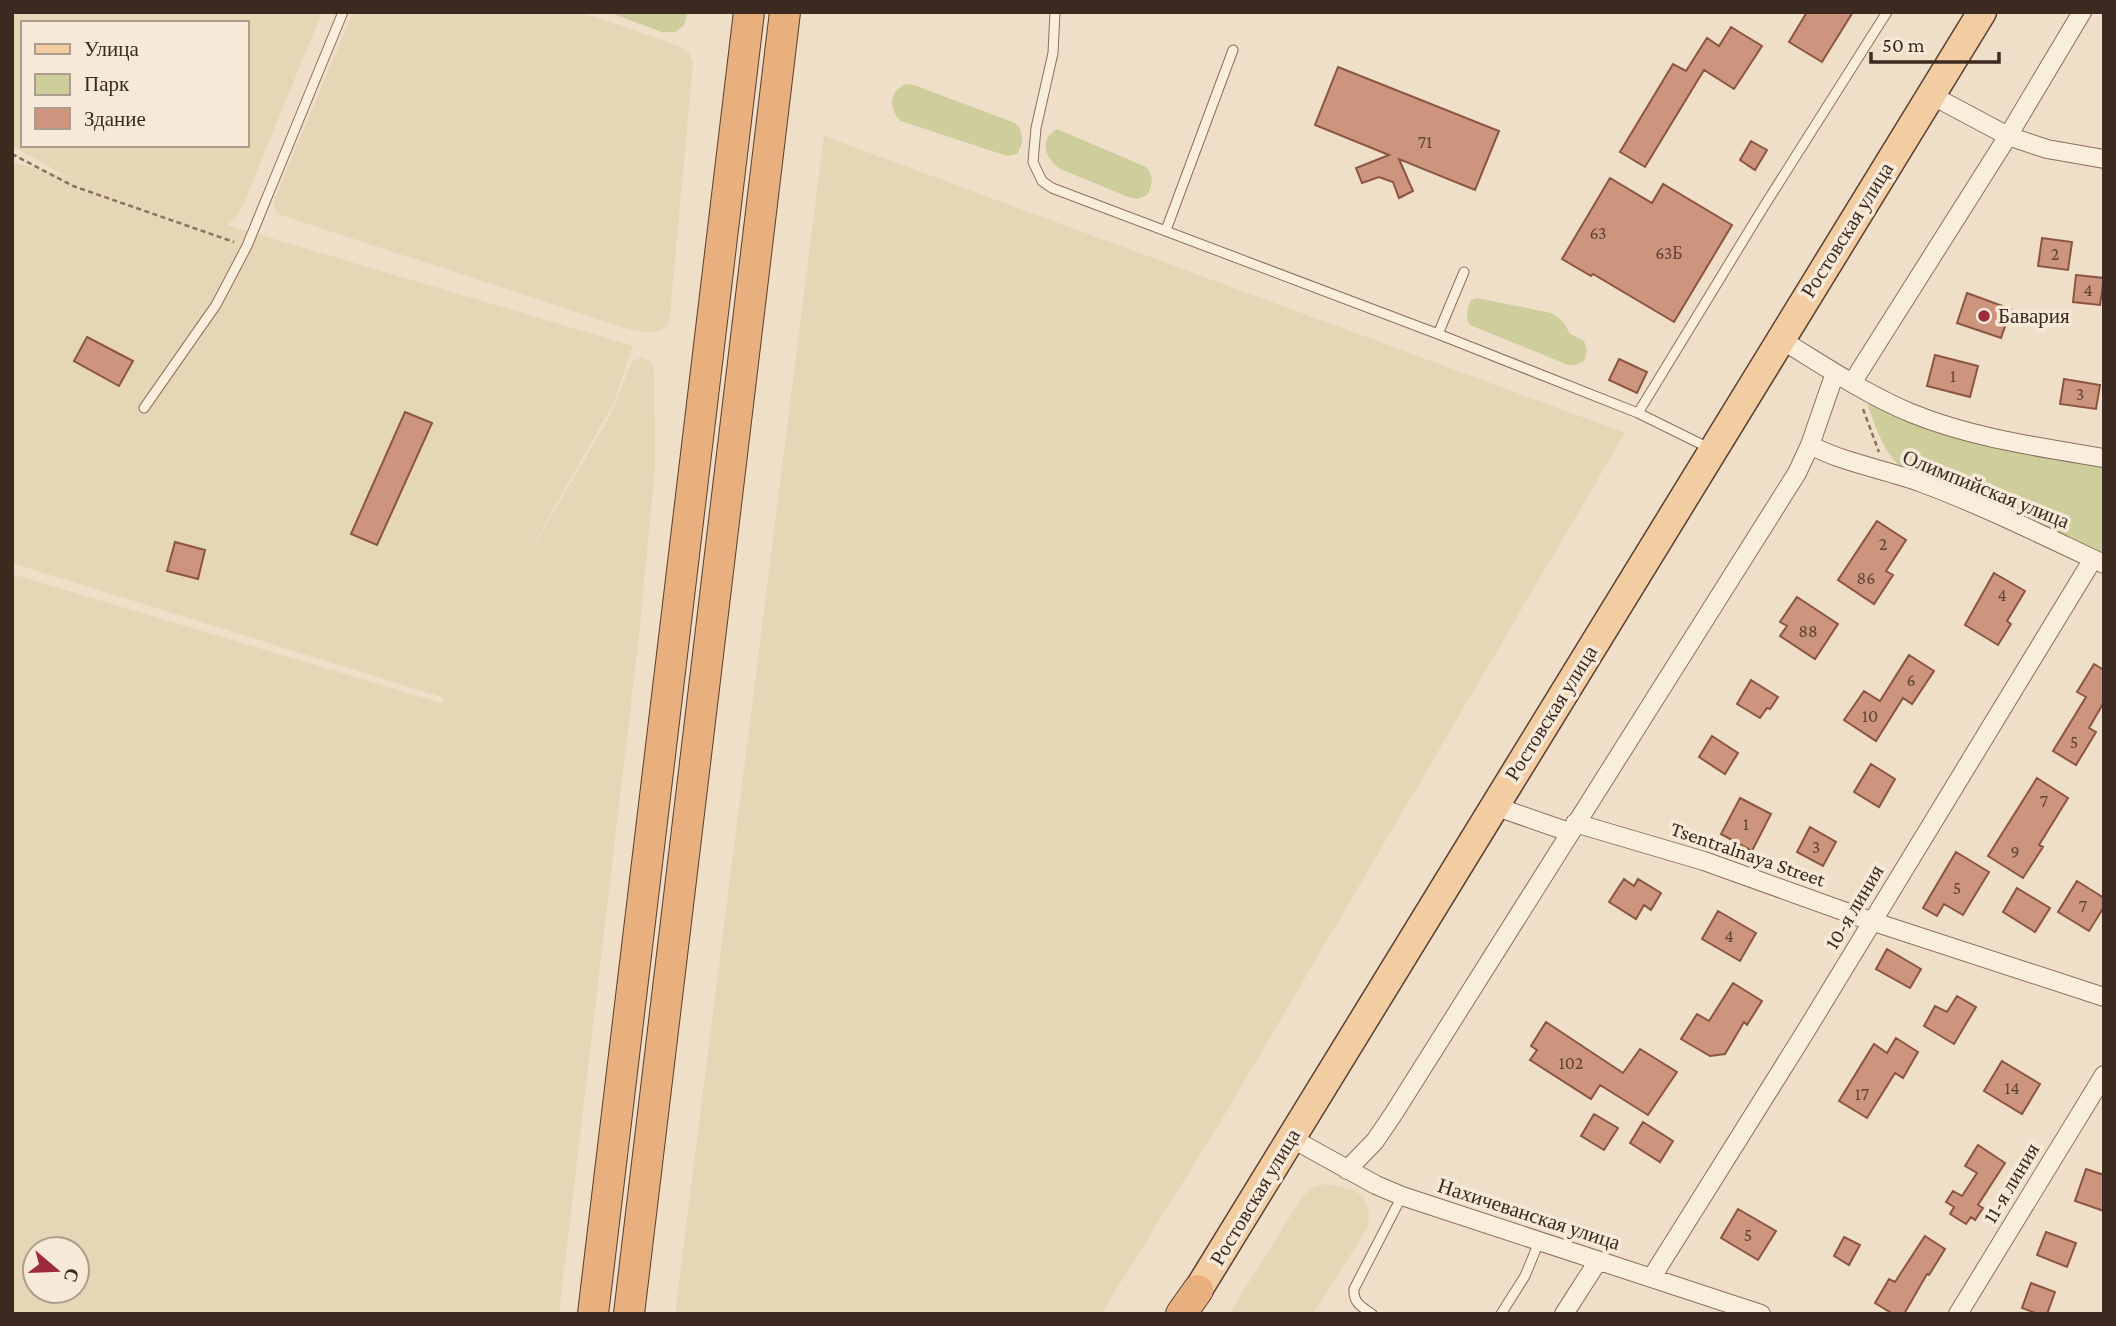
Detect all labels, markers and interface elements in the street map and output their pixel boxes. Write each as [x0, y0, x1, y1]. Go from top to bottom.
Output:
legend [21, 21, 248, 147]
scale bar [1871, 21, 1999, 65]
text: 50 m [1882, 33, 1925, 57]
text: Улица [84, 37, 139, 61]
text: Парк [84, 72, 130, 96]
text: Здание [84, 107, 146, 131]
house number: 71 [1418, 132, 1432, 152]
street label: Ростовская улица [1796, 157, 1899, 302]
house number: 63 [1589, 223, 1607, 243]
house number: 63Б [1655, 243, 1683, 263]
house number: 2 [2051, 244, 2059, 264]
house number: 4 [2083, 280, 2093, 300]
place label: Бавария [1998, 304, 2070, 328]
marker: Бавария [1976, 308, 1992, 324]
house number: 1 [1950, 366, 1956, 386]
house number: 3 [2076, 384, 2084, 404]
street label: Олимпийская улица [1899, 445, 2074, 534]
house number: 2 [1879, 534, 1887, 554]
house number: 86 [1857, 568, 1875, 588]
house number: 4 [1997, 585, 2007, 605]
house number: 88 [1798, 621, 1818, 641]
street label: Ростовская улица [1500, 640, 1603, 785]
house number: 6 [1906, 670, 1916, 690]
house number: 10 [1862, 706, 1878, 726]
house number: 5 [2070, 732, 2078, 752]
house number: 7 [2040, 791, 2048, 811]
house number: 1 [1743, 814, 1749, 834]
street label: Tsentralnaya Street [1668, 816, 1829, 892]
house number: 3 [1812, 837, 1820, 857]
house number: 9 [2010, 842, 2020, 862]
street label: 10-я линия [1820, 860, 1889, 953]
house number: 5 [1953, 878, 1961, 898]
house number: 7 [2079, 896, 2087, 916]
house number: 4 [1724, 926, 1734, 946]
house number: 102 [1559, 1053, 1583, 1073]
house number: 14 [2004, 1078, 2020, 1098]
house number: 17 [1855, 1084, 1869, 1104]
street label: Ростовская улица [1205, 1124, 1305, 1269]
street label: 11-я линия [1978, 1138, 2044, 1227]
street label: Нахичеванская улица [1435, 1173, 1624, 1255]
house number: 5 [1744, 1225, 1752, 1245]
north arrow [21, 1235, 91, 1305]
text: С [59, 1265, 84, 1285]

